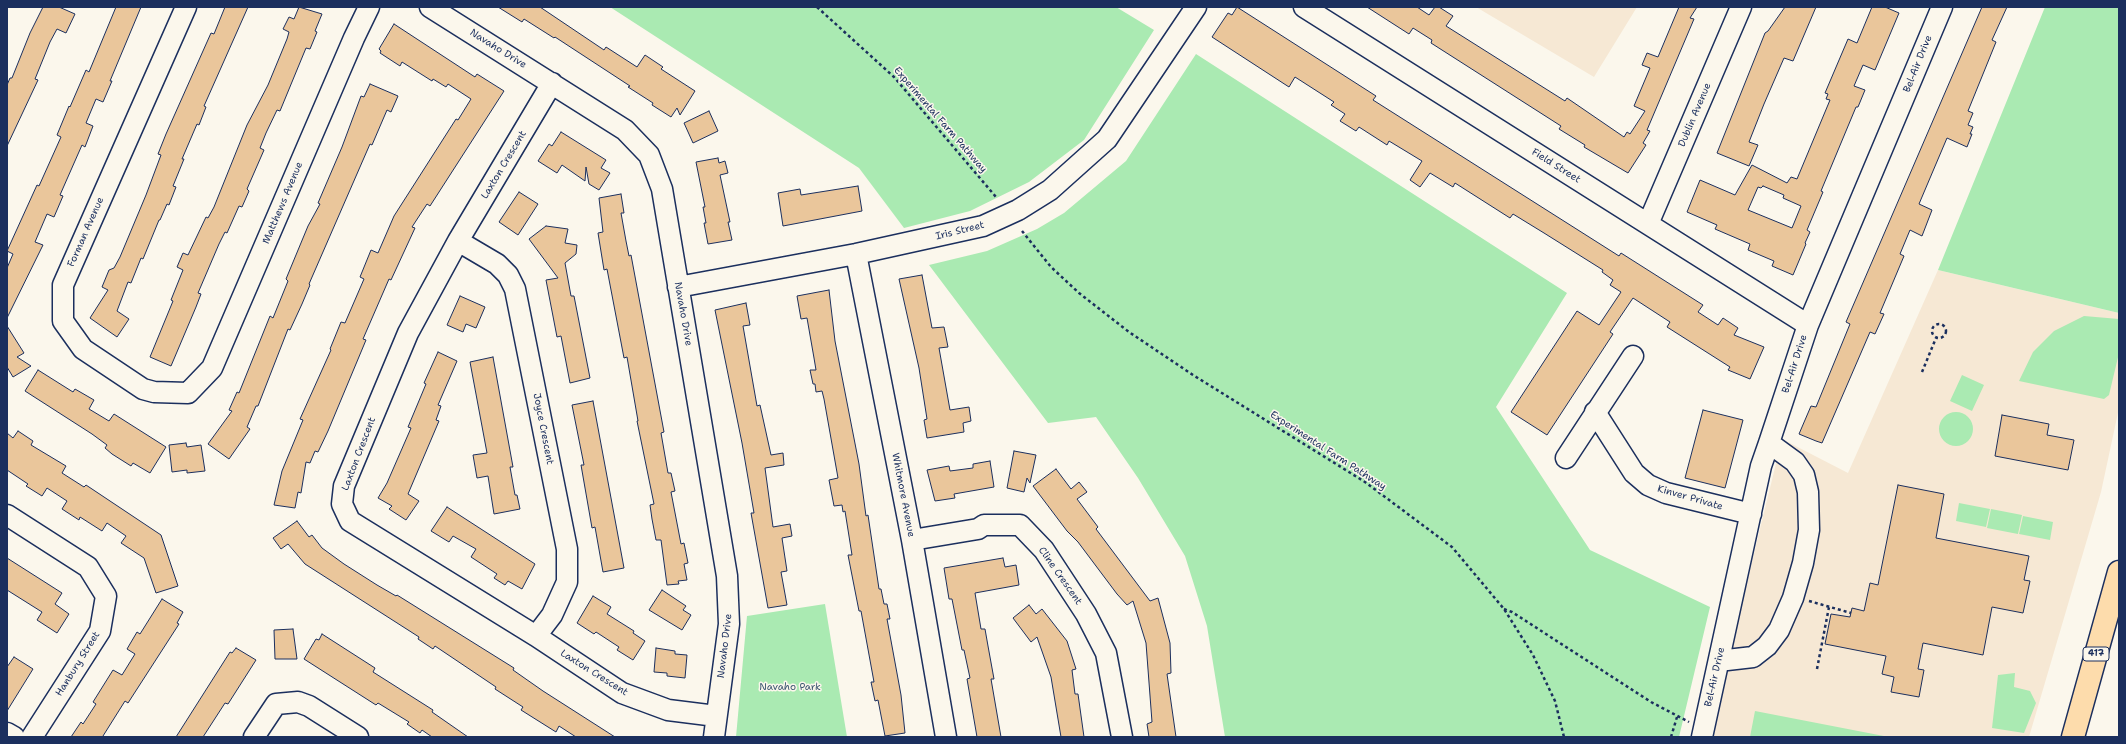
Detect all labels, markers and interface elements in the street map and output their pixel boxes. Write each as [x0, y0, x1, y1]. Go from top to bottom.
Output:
street label: Navaho Drive [467, 27, 529, 71]
street label: Bel-Air Drive [1901, 34, 1935, 94]
street label: Experimental Farm Pathway [891, 65, 989, 175]
street label: Dublin Avenue [1676, 81, 1714, 149]
street label: Laxton Crescent [479, 129, 529, 201]
street label: Field Street [1529, 146, 1583, 186]
street label: Matthews Avenue [260, 160, 306, 246]
street label: Forman Avenue [65, 195, 107, 269]
street label: Iris Street [934, 219, 986, 243]
street label: Navaho Drive [671, 281, 695, 347]
street label: Bel-Air Drive [1780, 333, 1810, 395]
street label: Joyce Crescent [530, 392, 556, 466]
street label: Experimental Farm Pathway [1268, 409, 1388, 493]
street label: Laxton Crescent [339, 416, 379, 492]
street label: Whitmore Avenue [889, 452, 917, 538]
street label: Kinver Private [1656, 483, 1724, 513]
street label: Cline Crescent [1036, 545, 1084, 607]
street label: Navaho Drive [715, 613, 735, 679]
street label: Hanbury Street [53, 629, 103, 699]
street label: Bel-Air Drive [1702, 646, 1728, 708]
street label: Laxton Crescent [558, 647, 630, 699]
road number: 417 [2083, 647, 2109, 661]
park label: Navaho Park [759, 681, 821, 693]

